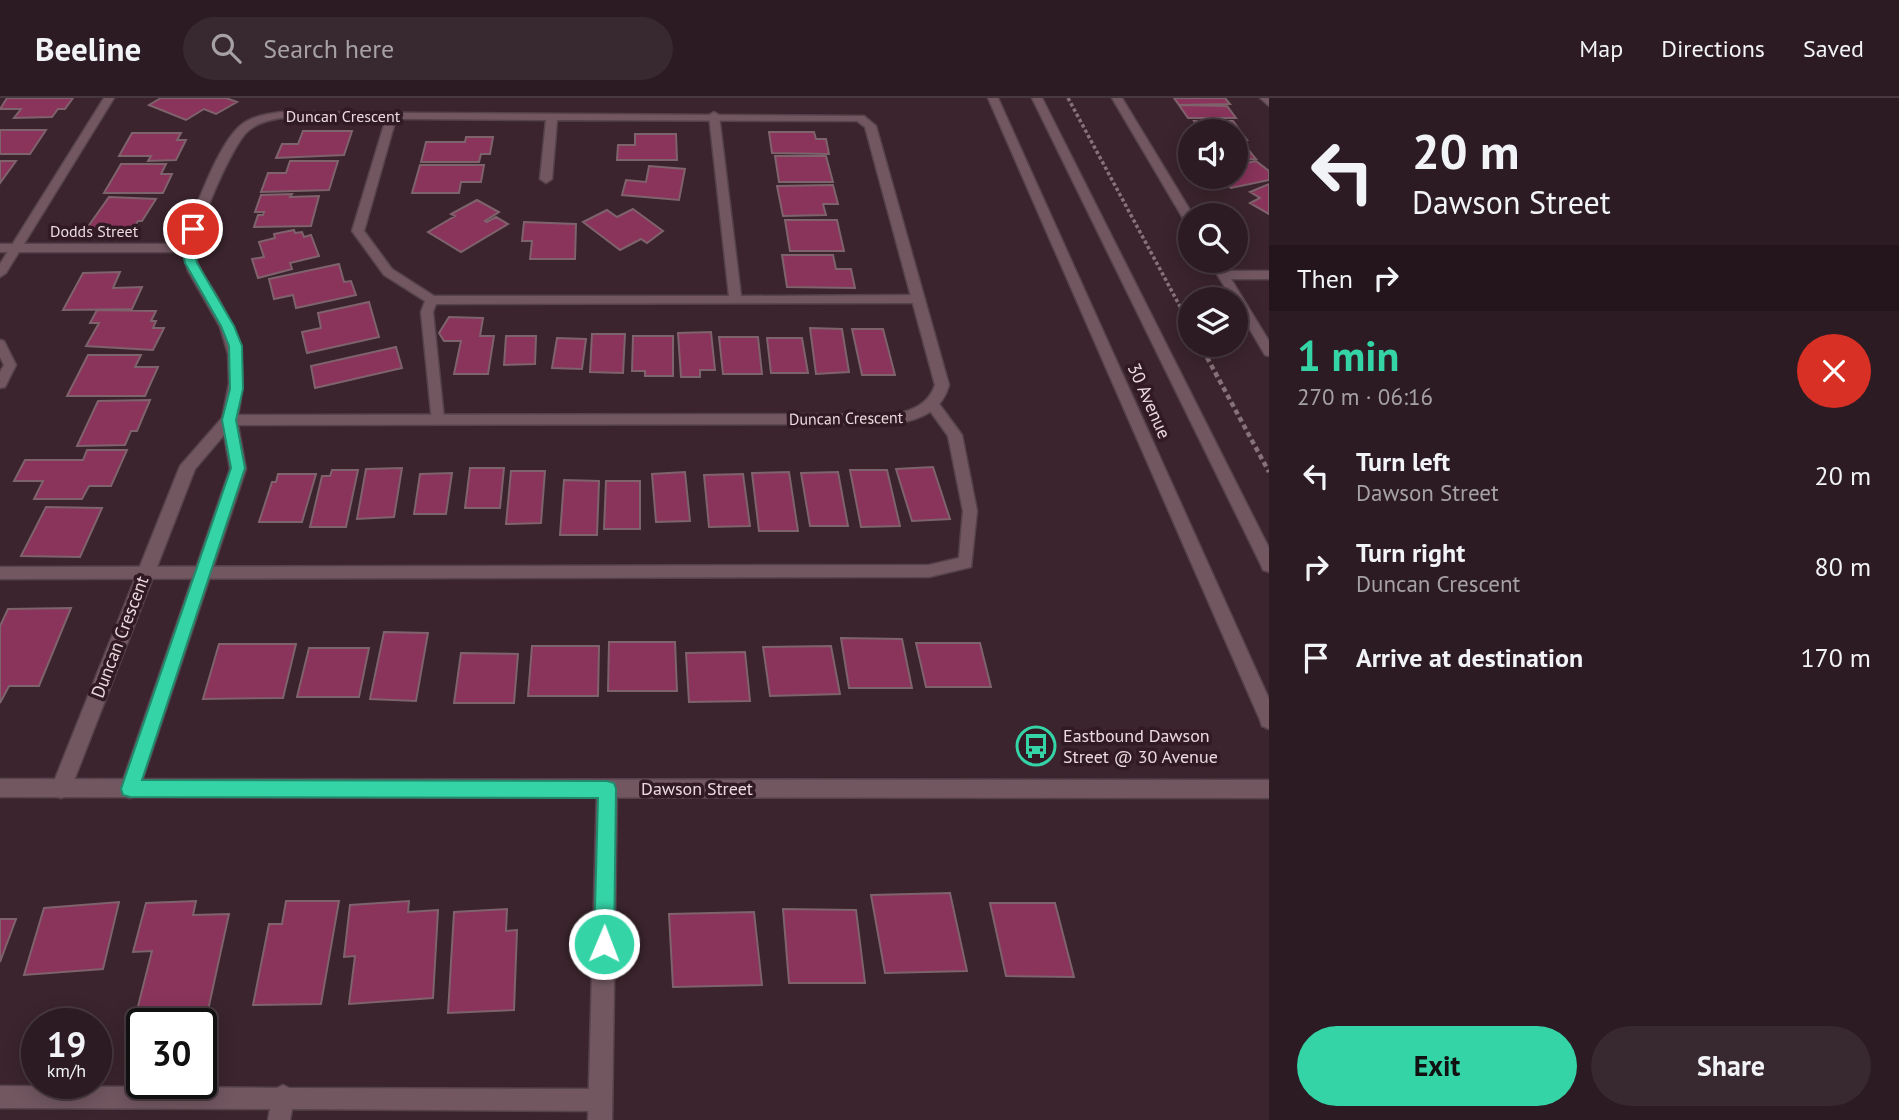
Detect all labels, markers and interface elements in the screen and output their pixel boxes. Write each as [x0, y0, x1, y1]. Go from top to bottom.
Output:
search box [183, 17, 673, 80]
text: Beeline [35, 27, 141, 70]
icon: search [207, 29, 245, 67]
text: Search here [263, 32, 394, 65]
text: Map [1579, 33, 1623, 64]
text: Directions [1661, 33, 1765, 64]
text: Saved [1803, 33, 1864, 64]
street label: Duncan Crescent [286, 106, 401, 126]
map controls [1178, 119, 1248, 357]
button: sound [1178, 119, 1248, 189]
text: 20 m [1412, 119, 1519, 183]
icon: left [1297, 126, 1388, 217]
text: Dawson Street [1412, 181, 1611, 223]
pin [163, 199, 223, 259]
button: search [1178, 203, 1248, 273]
icon: arrive [174, 210, 212, 248]
street label: Dodds Street [50, 221, 139, 241]
icon: right [1367, 259, 1405, 297]
text: Then [1297, 262, 1353, 295]
button: layers [1178, 287, 1248, 357]
text: 1 min [1297, 328, 1399, 383]
button: close [1797, 334, 1871, 408]
street label: 30 Avenue [1123, 360, 1176, 442]
text: 270 m · 06:16 [1297, 382, 1433, 411]
street label: Duncan Crescent [789, 407, 904, 429]
text: Turn left [1356, 445, 1450, 478]
icon: left [1297, 457, 1335, 495]
text: 20 m [1815, 459, 1871, 492]
text: Dawson Street [1356, 478, 1499, 507]
text: Turn right [1356, 536, 1465, 569]
icon: right [1297, 548, 1335, 586]
text: 80 m [1815, 550, 1871, 583]
text: Duncan Crescent [1356, 569, 1520, 598]
street label: Duncan Crescent [86, 573, 153, 701]
icon: arrive [1297, 639, 1335, 677]
text: Arrive at destination [1356, 641, 1583, 674]
text: 170 m [1800, 641, 1871, 674]
place label: Eastbound Dawson Street @ 30 Avenue [1063, 724, 1218, 768]
bus stop icon: Eastbound Dawson Street @ 30 Avenue [1015, 725, 1057, 767]
street label: Dawson Street [641, 777, 753, 800]
position arrow [567, 907, 641, 981]
speed limit sign: 30 [126, 1008, 217, 1099]
text: 19 [47, 1021, 86, 1067]
button: Exit [1297, 1026, 1577, 1106]
button: Share [1591, 1026, 1871, 1106]
text: km/h [47, 1059, 86, 1082]

